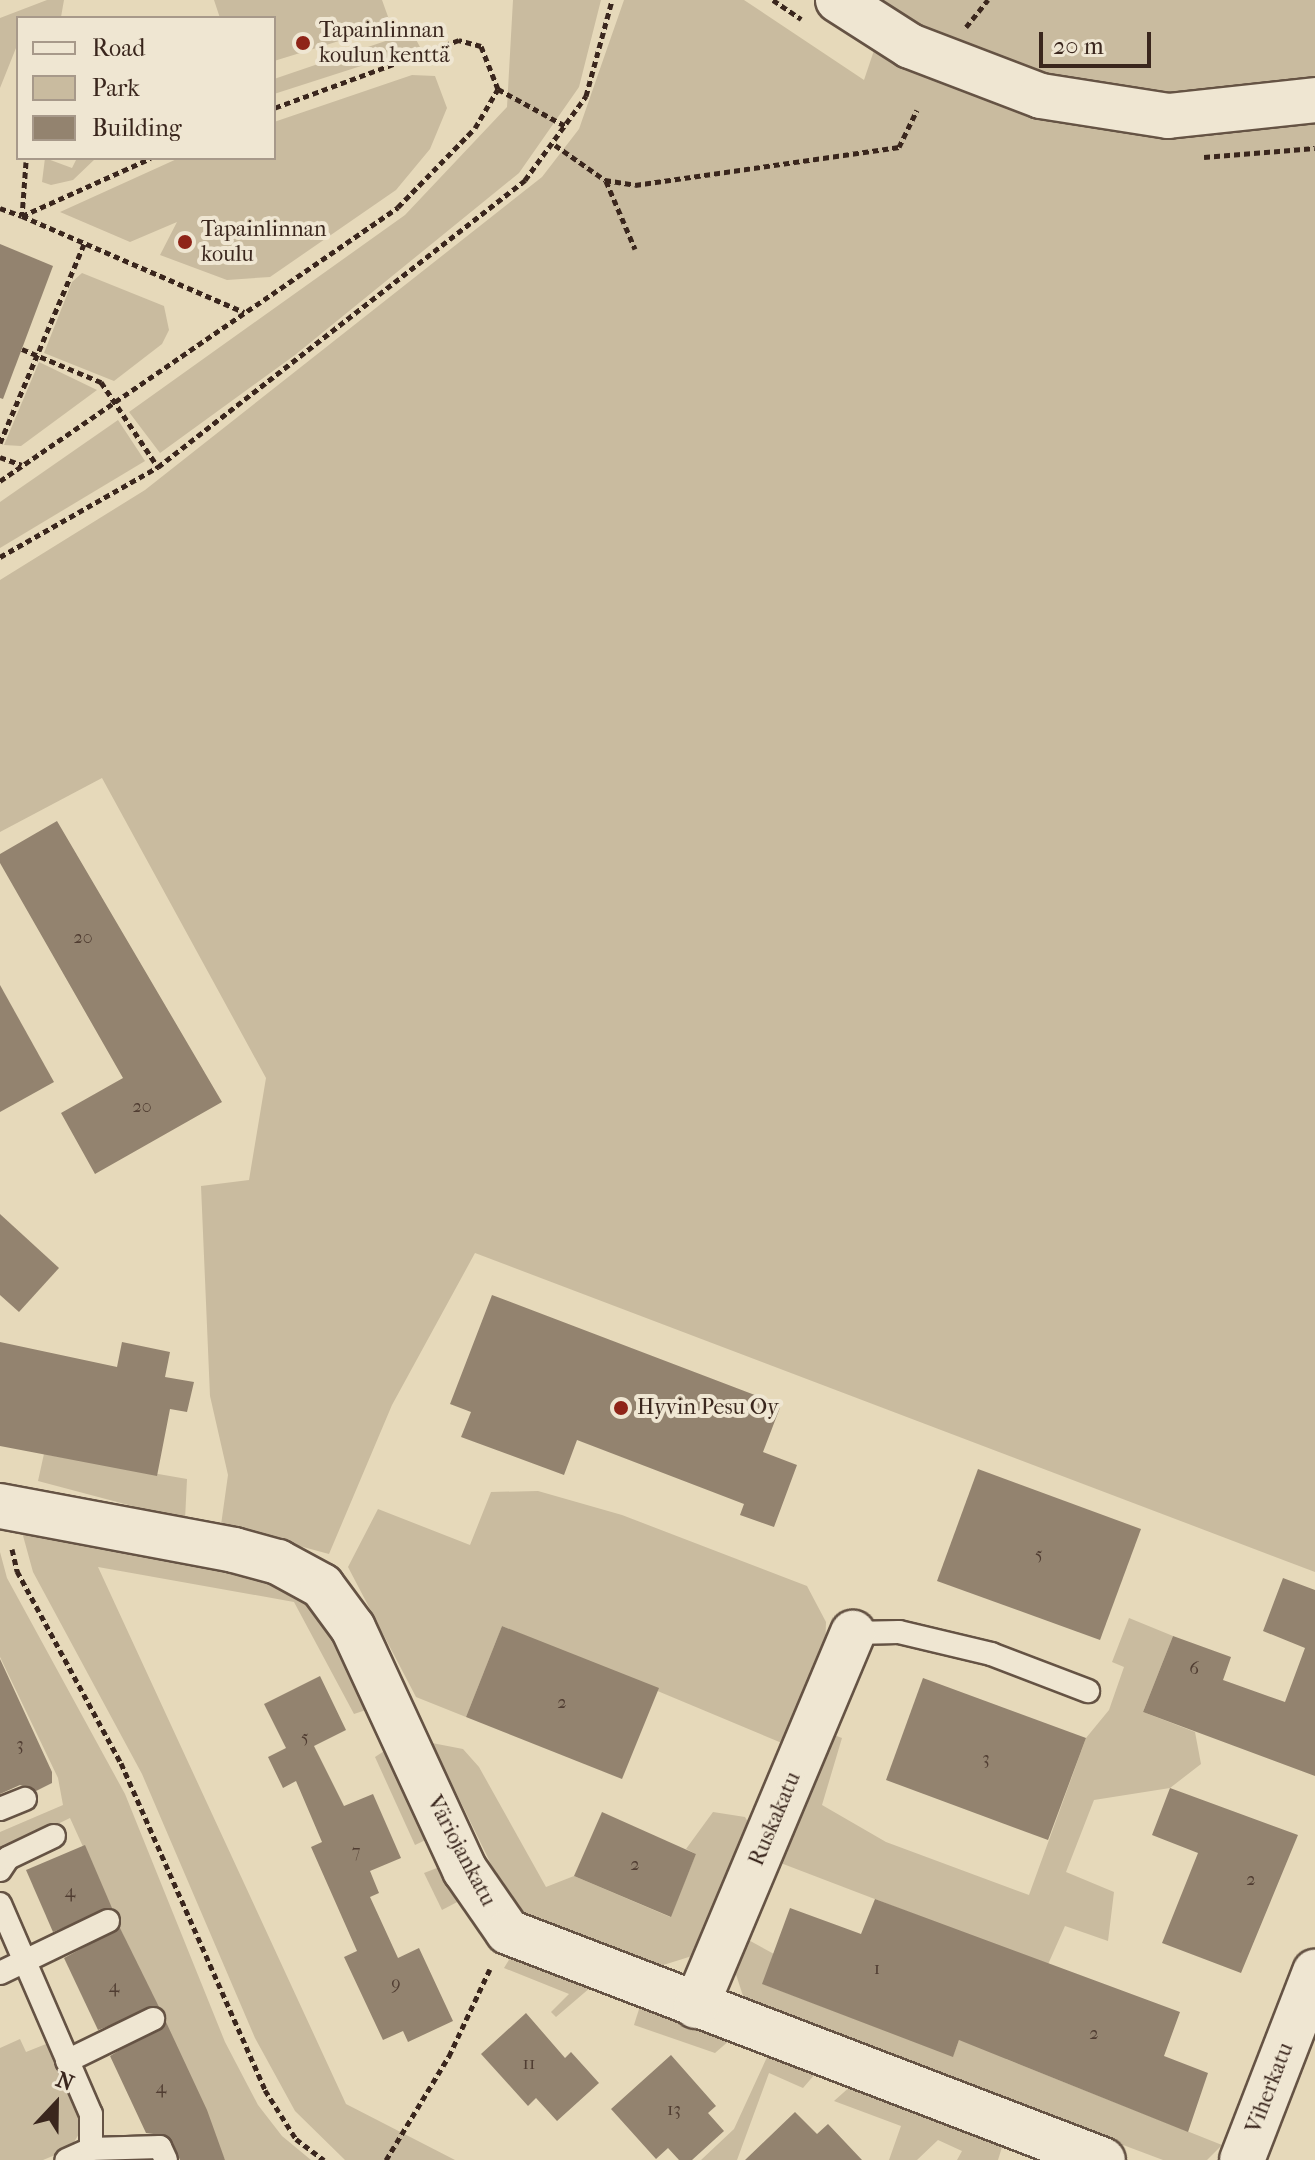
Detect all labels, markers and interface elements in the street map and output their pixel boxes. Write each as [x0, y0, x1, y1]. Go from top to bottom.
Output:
legend [16, 16, 276, 160]
scale bar [1043, 16, 1155, 66]
place label: Tapainlinnan koulun kenttä [319, 17, 450, 68]
text: 20 m [1053, 32, 1104, 60]
text: Road [92, 34, 145, 62]
marker: Tapainlinnan koulun kenttä [294, 34, 312, 52]
text: Park [92, 74, 140, 102]
text: Building [92, 114, 182, 142]
place label: Tapainlinnan koulu [201, 216, 327, 268]
marker: Tapainlinnan koulu [176, 233, 194, 251]
house number: 20 [73, 927, 93, 949]
house number: 20 [132, 1096, 152, 1118]
place label: Hyvin Pesu Oy [637, 1395, 779, 1421]
marker: Hyvin Pesu Oy [612, 1399, 630, 1417]
house number: 5 [1035, 1544, 1043, 1566]
house number: 6 [1189, 1658, 1199, 1680]
house number: 2 [557, 1692, 567, 1714]
house number: 5 [301, 1727, 309, 1749]
house number: 3 [16, 1734, 24, 1756]
house number: 3 [982, 1748, 990, 1770]
street label: Ruskakatu [743, 1768, 807, 1870]
street label: Väriojankatu [421, 1791, 501, 1911]
house number: 7 [352, 1841, 360, 1863]
house number: 2 [630, 1854, 640, 1876]
house number: 2 [1246, 1869, 1256, 1891]
house number: 4 [65, 1881, 75, 1903]
house number: 1 [874, 1958, 880, 1980]
house number: 9 [391, 1973, 401, 1995]
house number: 4 [109, 1976, 119, 1998]
house number: 2 [1089, 2023, 1099, 2045]
street label: Viherkatu [1241, 2039, 1299, 2137]
house number: 11 [523, 2053, 535, 2075]
north arrow [16, 2064, 96, 2144]
text: N [52, 2067, 78, 2097]
house number: 4 [156, 2077, 166, 2099]
house number: 13 [667, 2099, 681, 2121]

